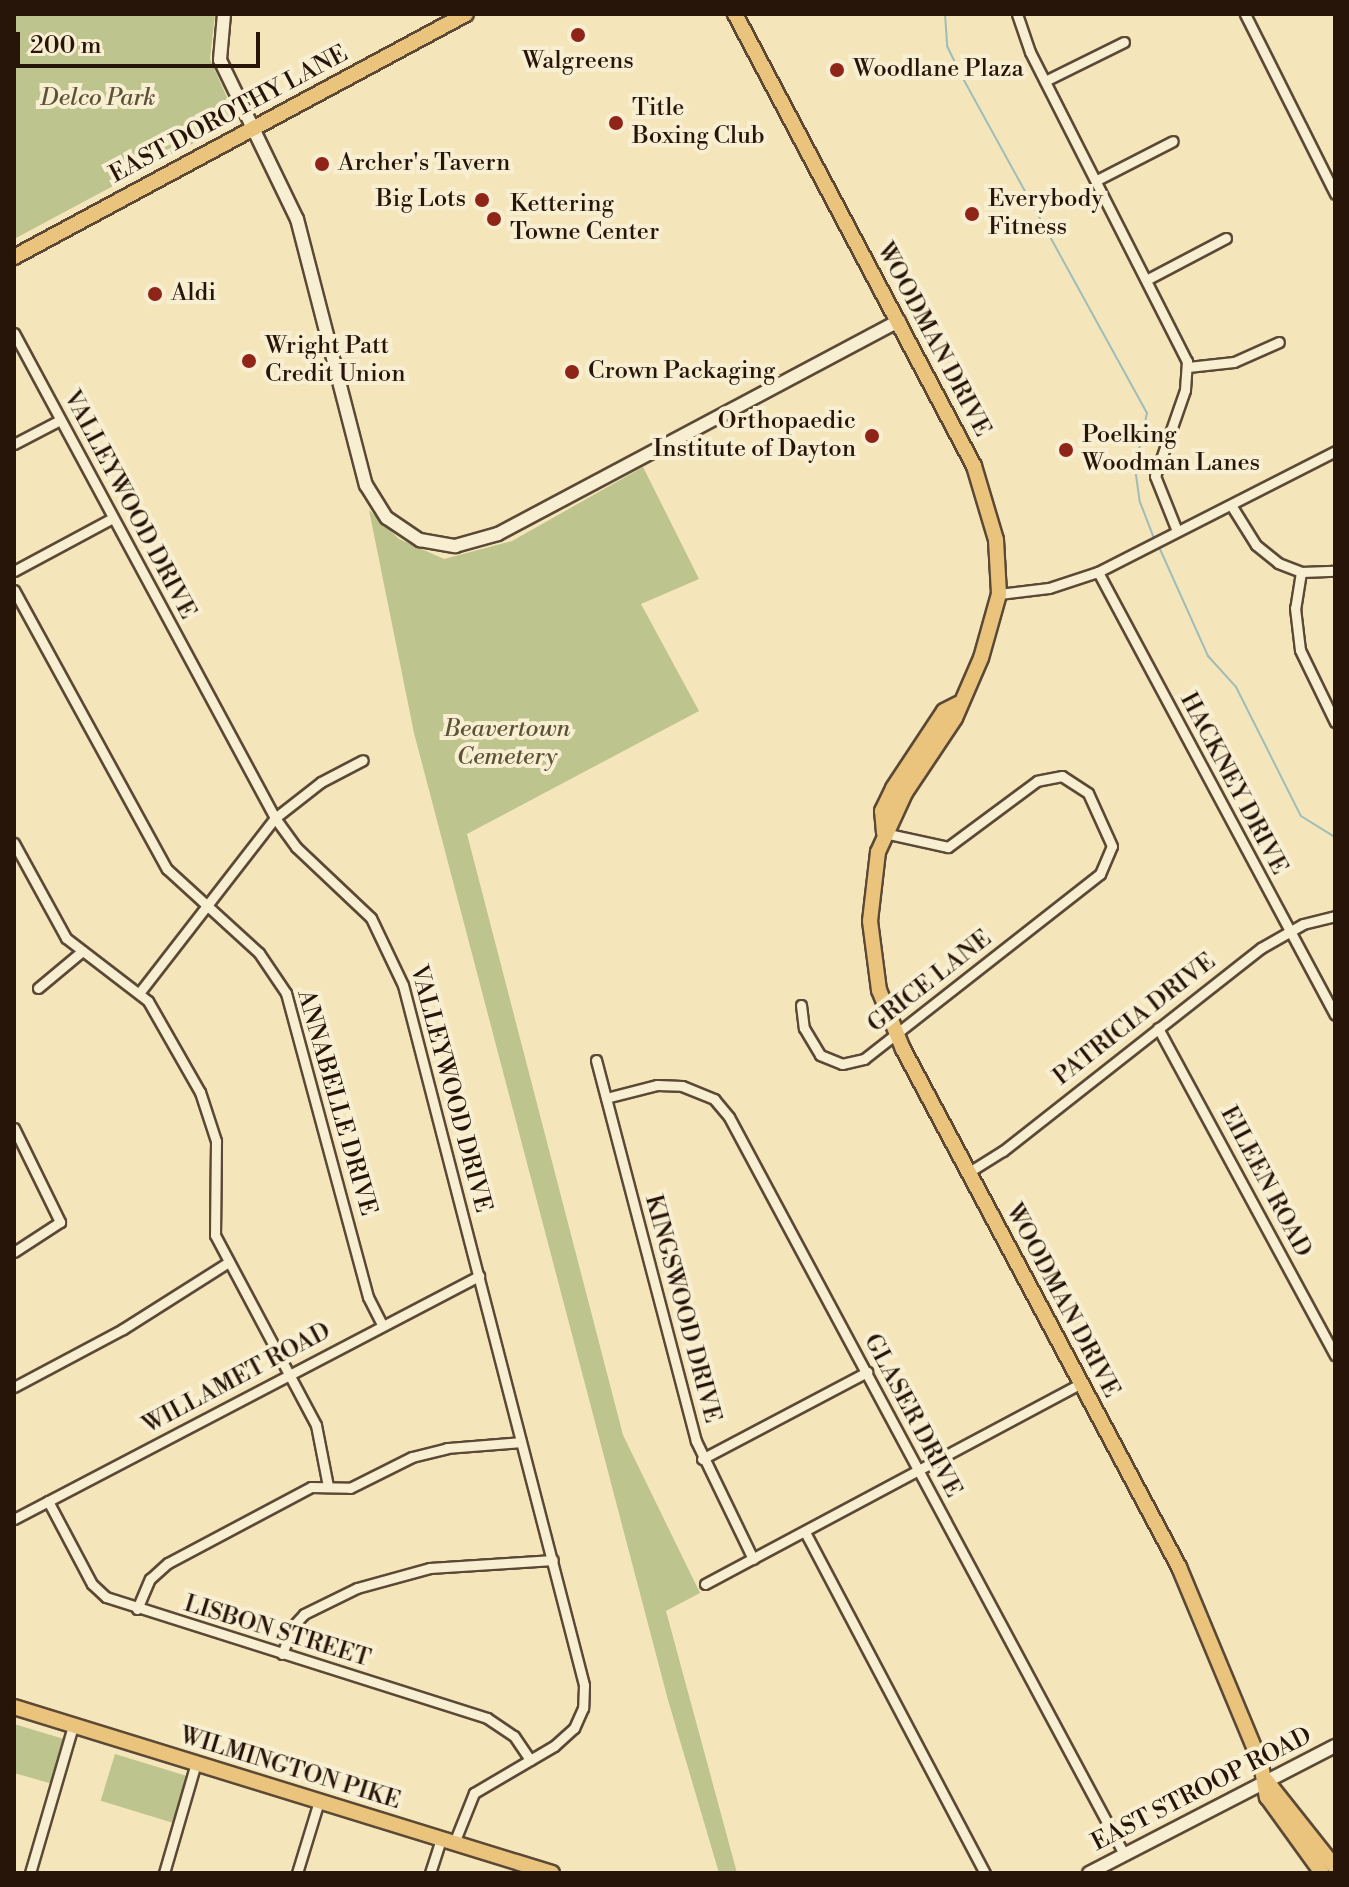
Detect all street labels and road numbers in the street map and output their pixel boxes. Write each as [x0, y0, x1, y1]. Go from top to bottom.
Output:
street label: EAST DOROTHY LANE [105, 40, 353, 190]
street label: WOODMAN DRIVE [870, 238, 996, 442]
street label: VALLEYWOOD DRIVE [56, 386, 202, 624]
street label: HACKNEY DRIVE [1173, 688, 1293, 880]
street label: GRICE LANE [862, 925, 998, 1039]
street label: PATRICIA DRIVE [1048, 948, 1222, 1092]
street label: VALLEYWOOD DRIVE [403, 962, 497, 1216]
street label: ANNABELLE DRIVE [290, 987, 382, 1219]
street label: EILEEN ROAD [1213, 1102, 1317, 1262]
street label: KINGSWOOD DRIVE [638, 1192, 726, 1426]
street label: WOODMAN DRIVE [999, 1199, 1125, 1403]
street label: WILLAMET ROAD [138, 1317, 336, 1441]
street label: GLASER DRIVE [857, 1329, 967, 1503]
street label: LISBON STREET [180, 1590, 374, 1674]
street label: WILMINGTON PIKE [176, 1722, 404, 1816]
street label: EAST STROOP ROAD [1087, 1722, 1317, 1858]

